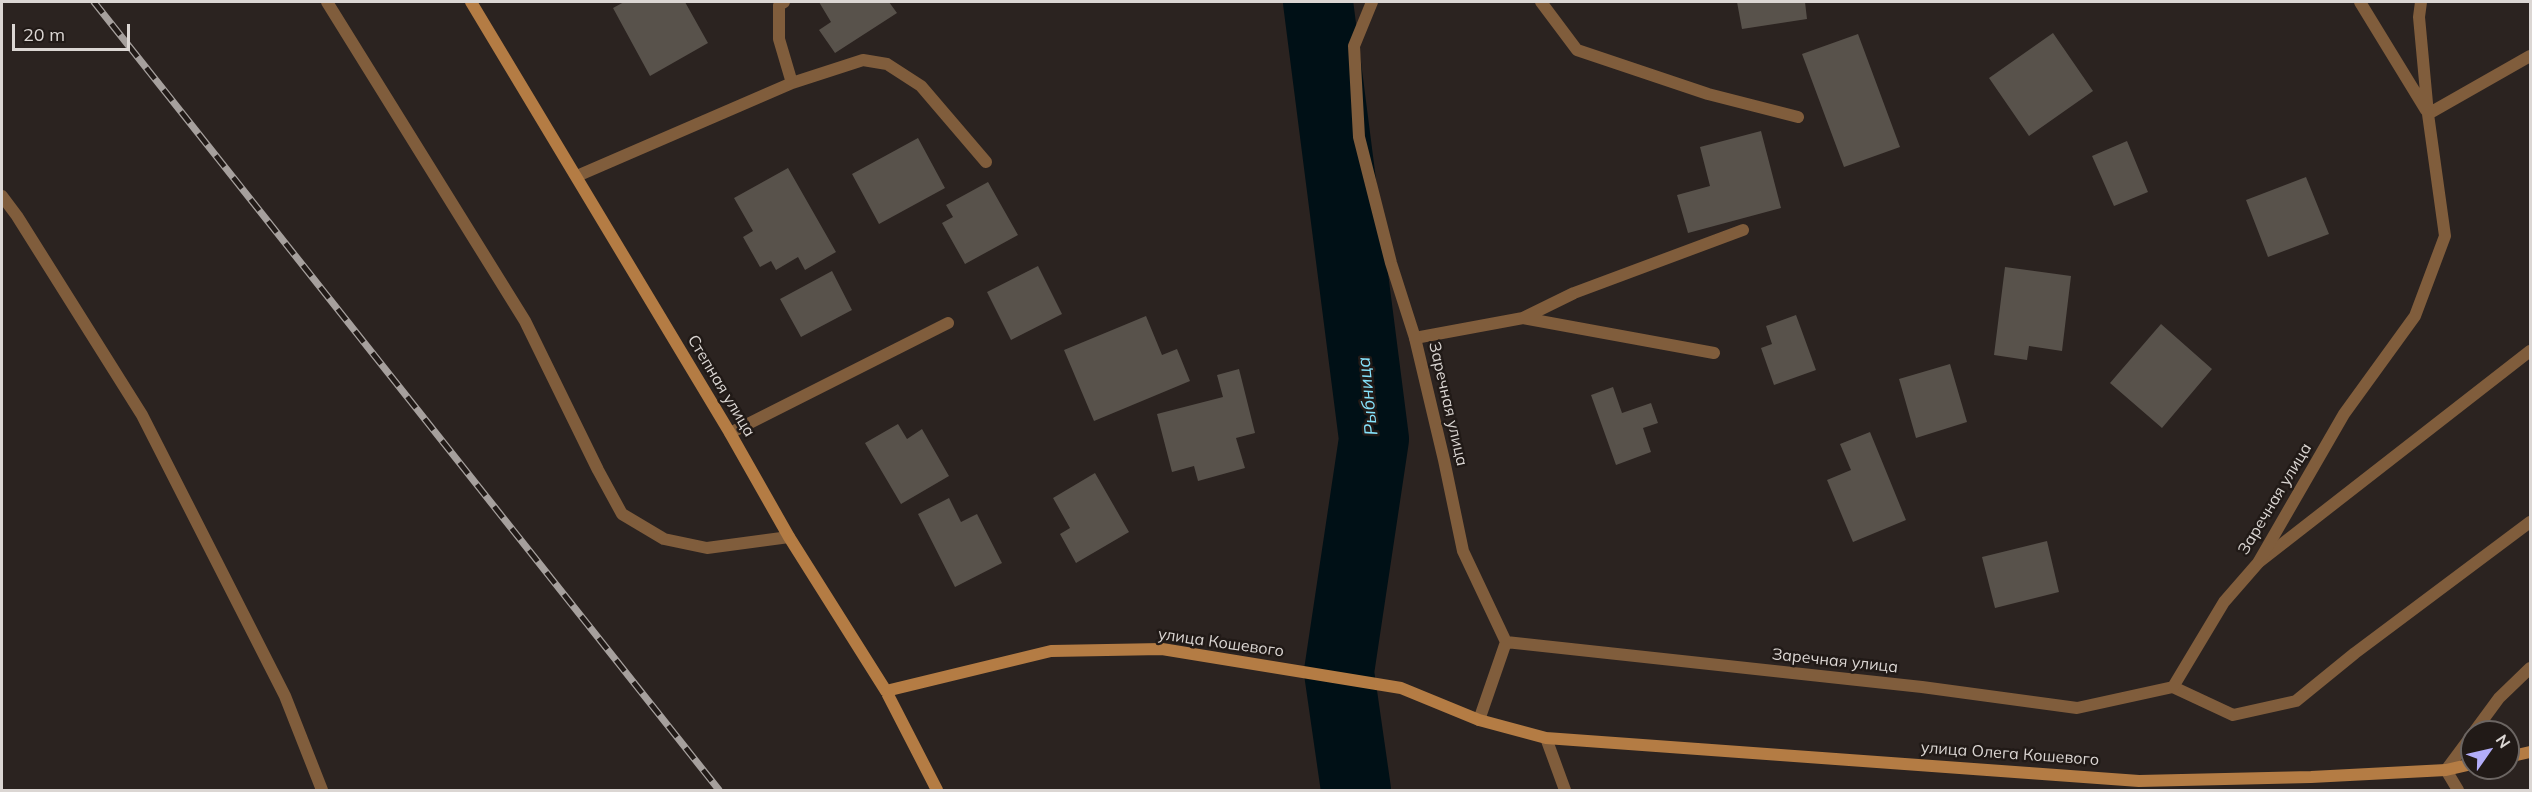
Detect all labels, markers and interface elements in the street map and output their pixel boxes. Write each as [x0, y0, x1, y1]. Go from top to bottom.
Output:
scale bar [15, 12, 134, 50]
text: 20 m [23, 23, 65, 46]
street label: Степная улица [683, 332, 759, 440]
street label: Заречная улица [1424, 340, 1472, 468]
water label: Рыбница [1353, 356, 1383, 436]
street label: Заречная улица [2234, 440, 2316, 558]
street label: улица Кошевого [1157, 625, 1285, 661]
street label: Заречная улица [1771, 645, 1899, 677]
north arrow [2460, 720, 2520, 780]
text: N [2492, 730, 2515, 752]
street label: улица Олега Кошевого [1920, 738, 2100, 770]

